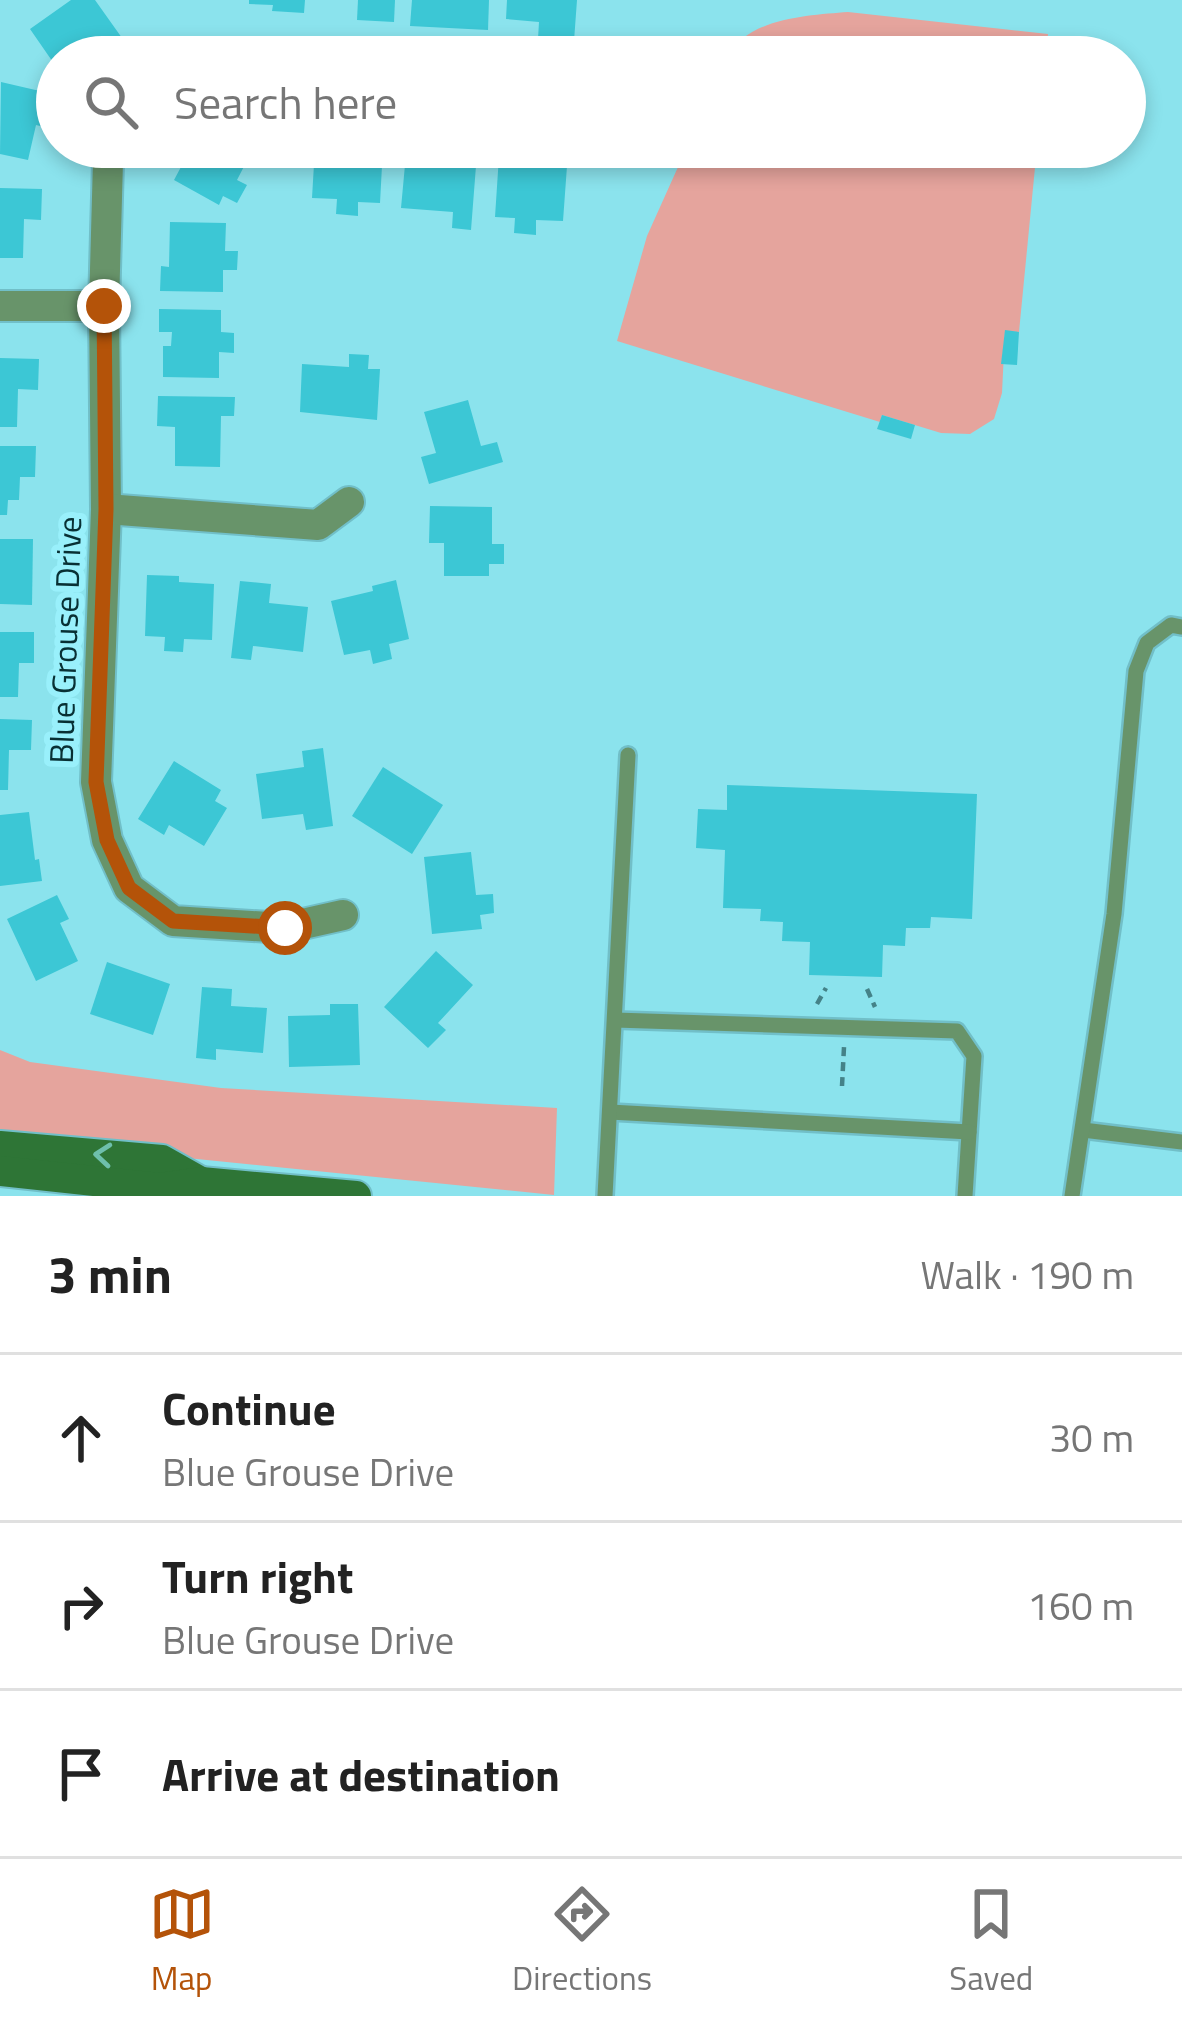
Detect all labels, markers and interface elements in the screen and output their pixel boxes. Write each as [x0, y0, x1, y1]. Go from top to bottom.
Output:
search box [36, 36, 1146, 168]
text: Search here [174, 68, 397, 136]
icon: search [78, 69, 144, 135]
route end [77, 279, 131, 333]
street label: Blue Grouse Drive [36, 516, 94, 764]
route start [258, 901, 312, 955]
one-way arrow [93, 1143, 112, 1168]
text: 3 min [48, 1235, 172, 1313]
text: Walk · 190 m [920, 1245, 1134, 1304]
text: Continue [162, 1374, 336, 1442]
icon: ahead [48, 1405, 114, 1471]
text: 30 m [1049, 1408, 1134, 1467]
text: Blue Grouse Drive [162, 1442, 454, 1501]
text: Turn right [162, 1542, 353, 1610]
icon: right [48, 1573, 114, 1639]
text: 160 m [1027, 1576, 1134, 1635]
text: Blue Grouse Drive [162, 1610, 454, 1669]
text: Arrive at destination [162, 1740, 560, 1808]
icon: arrive [48, 1741, 114, 1807]
tab: Map [149, 1881, 215, 2003]
tab: Directions [512, 1881, 652, 2003]
tab: Saved [949, 1881, 1033, 2003]

